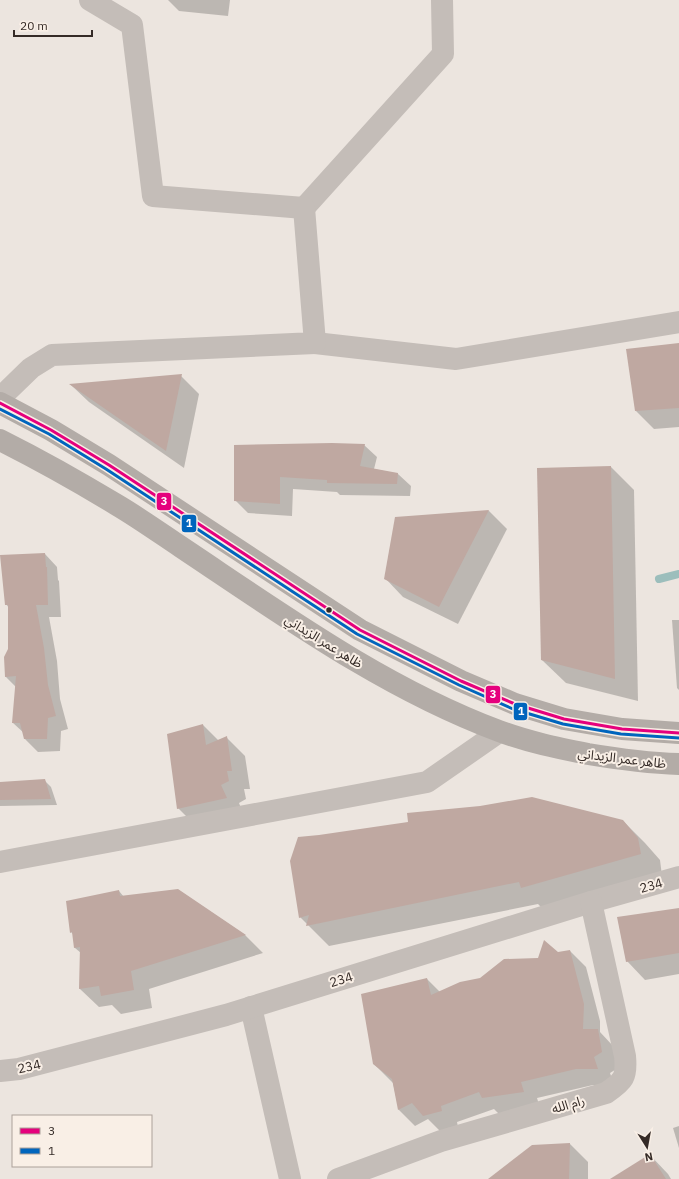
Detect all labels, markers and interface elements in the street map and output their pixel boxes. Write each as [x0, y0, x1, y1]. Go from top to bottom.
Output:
scale bar [14, 12, 92, 38]
text: 20 m [20, 18, 48, 33]
line badge: 3 [156, 492, 172, 511]
text: 3 [161, 494, 167, 508]
line badge: 1 [181, 514, 197, 533]
text: 1 [186, 516, 193, 530]
unlabelled marker [324, 605, 334, 615]
street label: ظاهر عمر الزيداني [281, 611, 366, 674]
line badge: 3 [485, 685, 501, 704]
text: 3 [490, 687, 496, 701]
line badge: 1 [513, 702, 528, 721]
text: 1 [518, 704, 525, 718]
street label: ظاهر عمر الزيداني [577, 745, 667, 774]
street label: 234 [638, 874, 665, 897]
street label: 234 [327, 968, 355, 991]
street label: 234 [16, 1056, 43, 1077]
street label: رام الله [550, 1092, 587, 1118]
legend [12, 1115, 152, 1167]
text: 3 [48, 1123, 55, 1138]
north arrow [627, 1127, 667, 1167]
text: 1 [48, 1143, 55, 1158]
text: N [644, 1149, 654, 1164]

